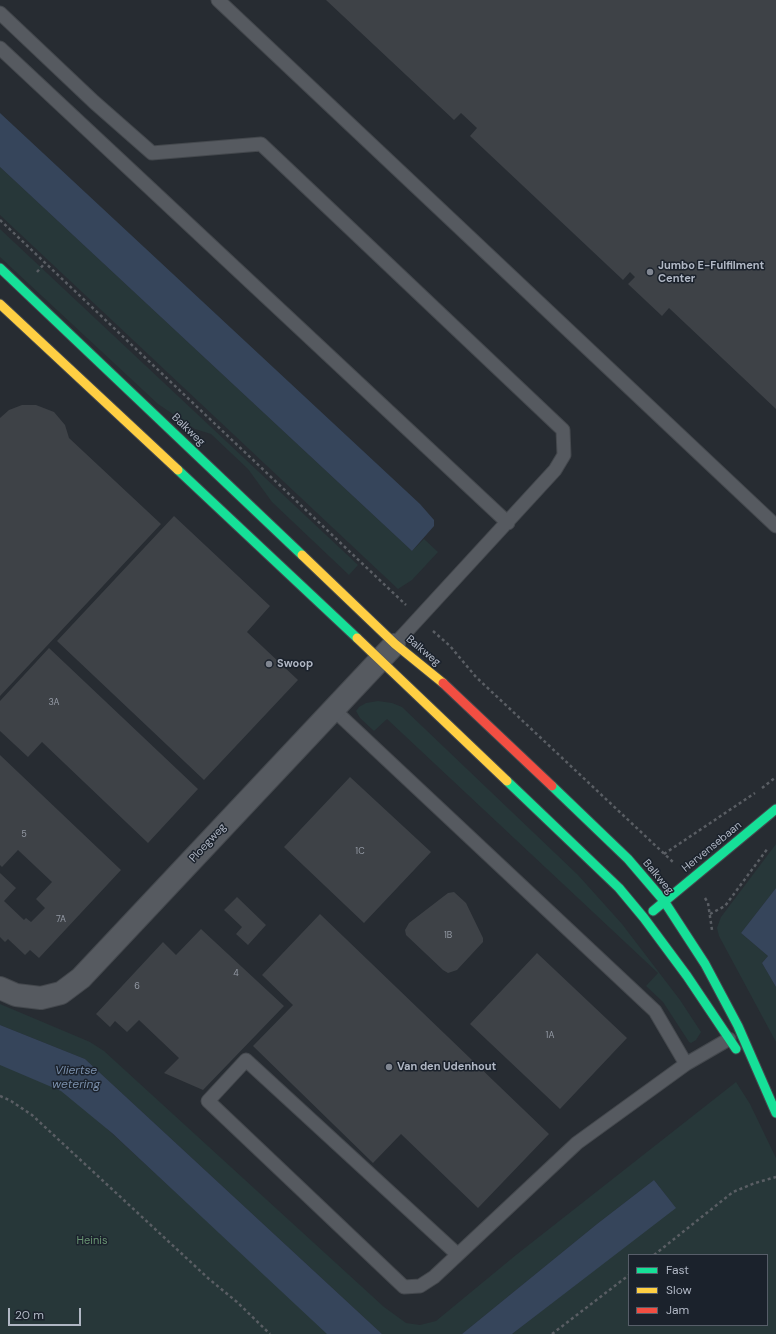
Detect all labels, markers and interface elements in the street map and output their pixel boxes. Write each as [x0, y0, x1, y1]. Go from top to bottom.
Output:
place label: Jumbo E-Fulfilment Center [658, 259, 764, 285]
marker: Jumbo E-Fulfilment Center [645, 267, 655, 277]
street label: Balkweg [169, 411, 207, 449]
street label: Balkweg [403, 633, 443, 669]
place label: Swoop [277, 657, 313, 671]
marker: Swoop [264, 659, 274, 669]
house number: 3A [49, 698, 59, 708]
street label: Hervensebaan [680, 819, 744, 875]
street label: Ploegweg [187, 821, 229, 865]
house number: 5 [21, 830, 27, 840]
house number: 1C [355, 847, 365, 857]
street label: Balkweg [640, 857, 676, 897]
house number: 7A [56, 915, 66, 925]
house number: 1B [444, 931, 452, 941]
house number: 4 [233, 969, 239, 979]
house number: 6 [134, 982, 140, 992]
house number: 1A [546, 1031, 554, 1041]
place label: Van den Udenhout [397, 1060, 496, 1074]
marker: Van den Udenhout [384, 1062, 394, 1072]
water label: Vliertse wetering [52, 1064, 100, 1092]
park label: Heinis [77, 1234, 107, 1248]
legend [628, 1254, 768, 1326]
text: Fast [666, 1262, 689, 1278]
text: Slow [666, 1282, 692, 1298]
scale bar [10, 1300, 83, 1326]
text: Jam [666, 1302, 689, 1318]
text: 20 m [15, 1307, 44, 1323]

